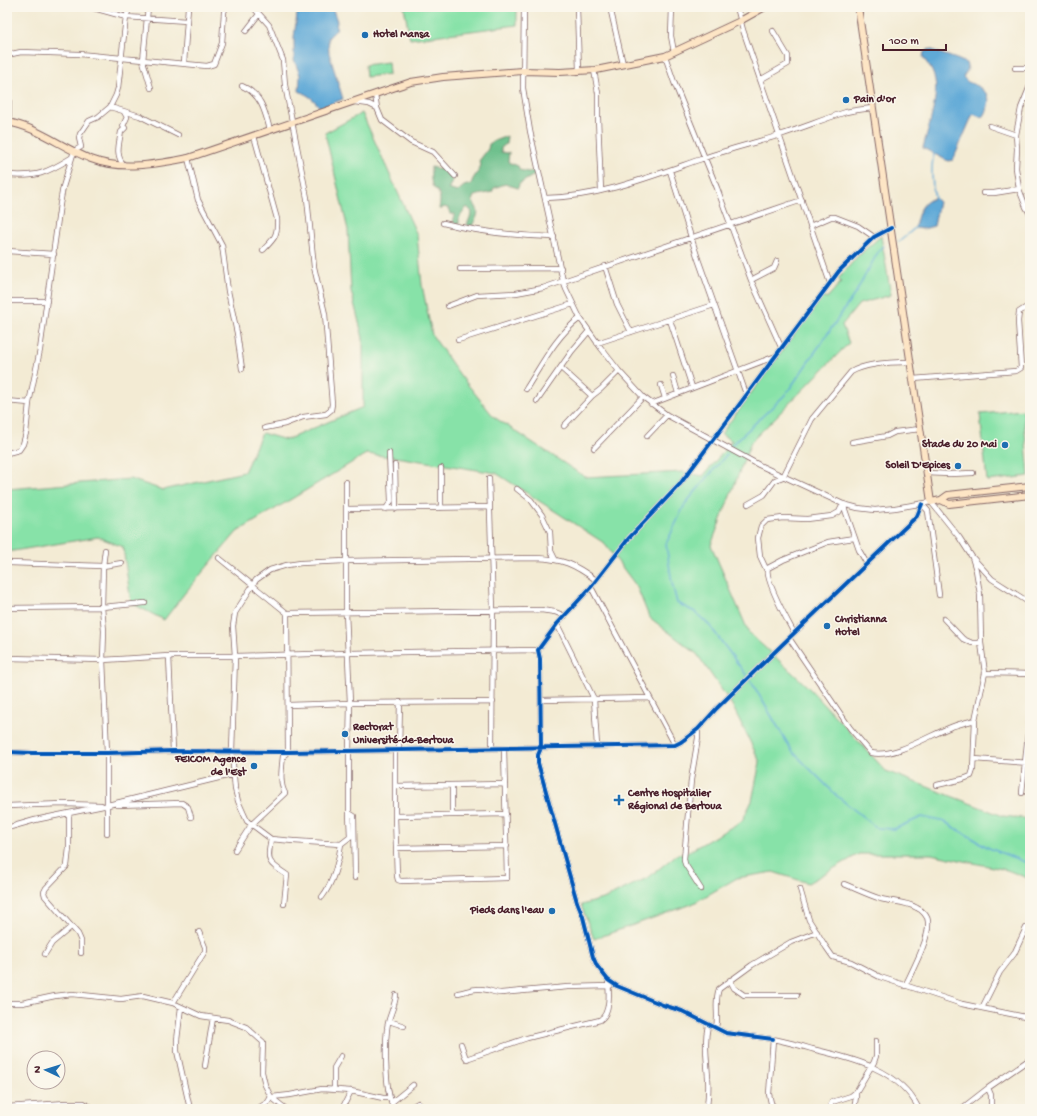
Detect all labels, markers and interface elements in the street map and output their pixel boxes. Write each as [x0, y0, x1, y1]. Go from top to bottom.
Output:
scale bar [883, 26, 946, 52]
place label: Hotel Mansa [373, 28, 430, 41]
marker: Hotel Mansa [360, 30, 370, 40]
text: 100 m [888, 35, 919, 49]
place label: Pain d'or [853, 94, 896, 106]
marker: Pain d'or [841, 95, 851, 105]
place label: Stade du 20 Mai [922, 438, 998, 451]
marker: Stade du 20 Mai [1000, 440, 1010, 450]
place label: Soleil D'Epices [886, 460, 951, 472]
marker: Soleil D'Epices [953, 461, 963, 471]
place label: Christianna Hotel [834, 613, 888, 639]
marker: Christianna Hotel [822, 621, 832, 631]
place label: Rectorat Université-de-Bertoua [352, 721, 455, 747]
marker: Rectorat Université-de-Bertoua [340, 729, 350, 739]
place label: FEICOM Agence de l'Est [174, 754, 248, 779]
marker: FEICOM Agence de l'Est [249, 761, 259, 771]
place label: Centre Hospitalier Régional de Bertoua [627, 787, 722, 814]
marker: Centre Hospitalier Régional de Bertoua [613, 794, 625, 806]
place label: Pieds dans l'eau [469, 905, 545, 917]
marker: Pieds dans l'eau [547, 906, 557, 916]
north arrow [26, 1050, 66, 1090]
text: N [32, 1065, 44, 1073]

